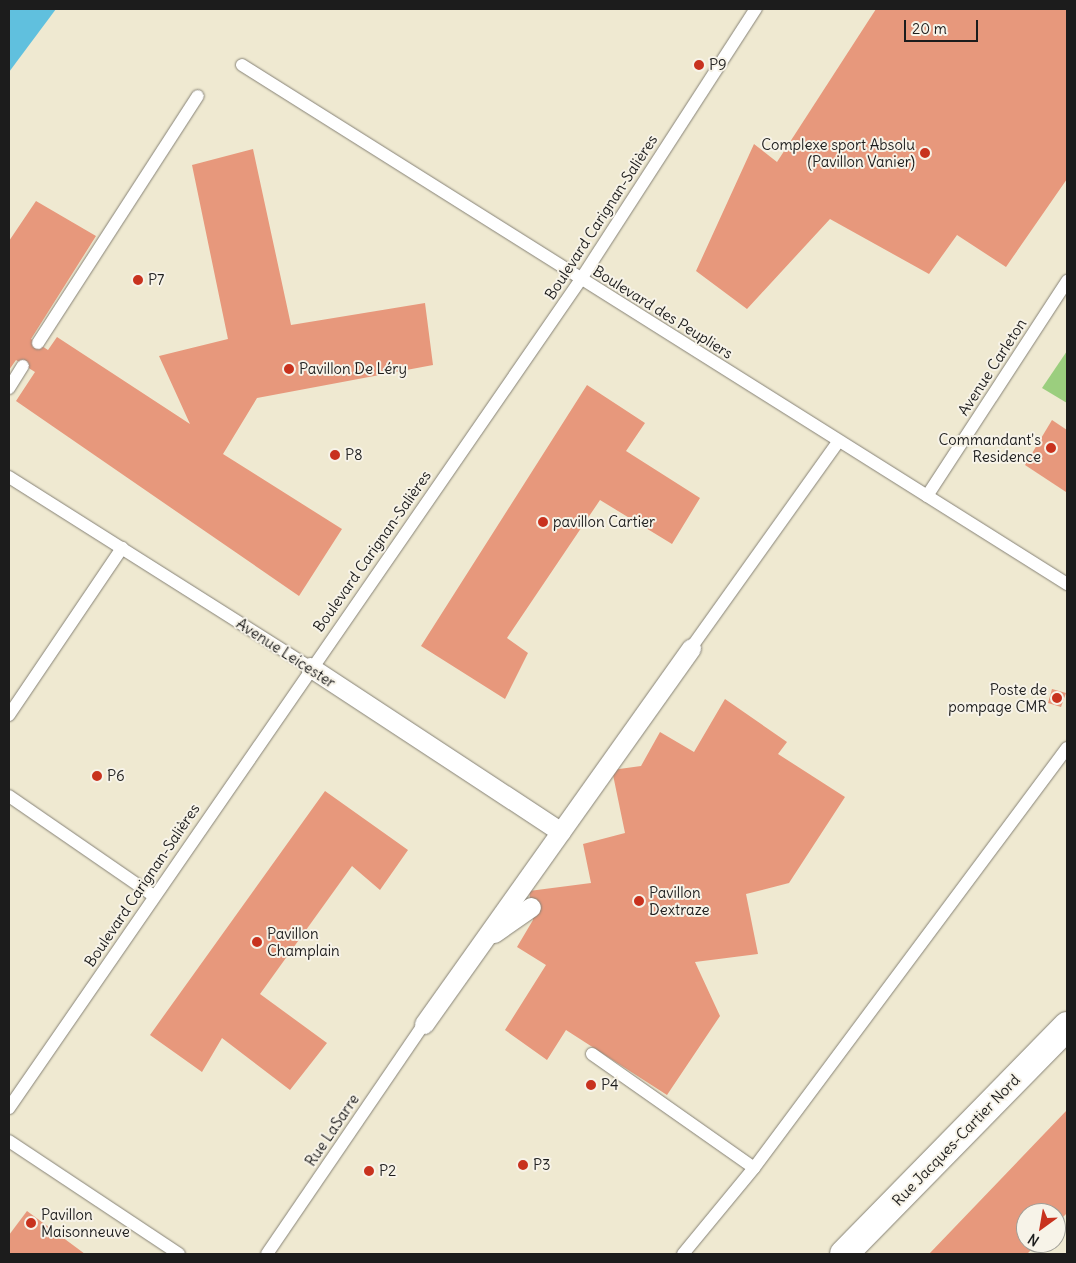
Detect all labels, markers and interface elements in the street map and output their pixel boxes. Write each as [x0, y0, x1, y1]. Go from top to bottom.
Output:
scale bar [906, 10, 980, 42]
text: 20 m [912, 19, 947, 38]
place label: P9 [709, 56, 727, 74]
marker: P9 [693, 59, 705, 71]
street label: Boulevard Carignan-Salières [541, 131, 661, 303]
place label: Complexe sport Absolu (Pavillon Vanier) [761, 135, 915, 170]
marker: Complexe sport Absolu (Pavillon Vanier) [919, 147, 931, 159]
street label: Boulevard des Peupliers [590, 262, 736, 362]
place label: P7 [148, 271, 164, 289]
marker: P7 [132, 274, 144, 286]
street label: Avenue Carleton [954, 315, 1030, 419]
place label: Pavillon De Léry [299, 360, 407, 378]
marker: Pavillon De Léry [283, 363, 295, 375]
place label: Commandant's Residence [939, 430, 1041, 465]
marker: Commandant's Residence [1045, 442, 1057, 454]
place label: P8 [345, 446, 363, 464]
marker: P8 [329, 449, 341, 461]
street label: Boulevard Carignan-Salières [309, 467, 435, 635]
place label: pavillon Cartier [553, 513, 655, 531]
marker: pavillon Cartier [537, 516, 549, 528]
street label: Avenue Leicester [233, 614, 339, 692]
place label: Poste de pompage CMR [948, 680, 1047, 715]
marker: Poste de pompage CMR [1051, 692, 1063, 704]
place label: P6 [107, 767, 125, 785]
marker: P6 [91, 770, 103, 782]
street label: Boulevard Carignan-Salières [81, 800, 203, 970]
place label: Pavillon Dextraze [649, 883, 710, 918]
marker: Pavillon Dextraze [633, 895, 645, 907]
place label: Pavillon Champlain [267, 924, 340, 959]
marker: Pavillon Champlain [251, 936, 263, 948]
street label: Rue Jacques-Cartier Nord [889, 1071, 1023, 1209]
place label: P4 [601, 1076, 619, 1094]
marker: P4 [585, 1079, 597, 1091]
street label: Rue LaSarre [301, 1090, 363, 1170]
place label: P3 [533, 1156, 551, 1174]
marker: P3 [517, 1159, 529, 1171]
place label: P2 [379, 1162, 396, 1180]
marker: P2 [363, 1165, 375, 1177]
north arrow [1016, 1203, 1066, 1253]
place label: Pavillon Maisonneuve [41, 1205, 130, 1240]
marker: Pavillon Maisonneuve [25, 1217, 37, 1229]
text: N [1025, 1230, 1042, 1250]

